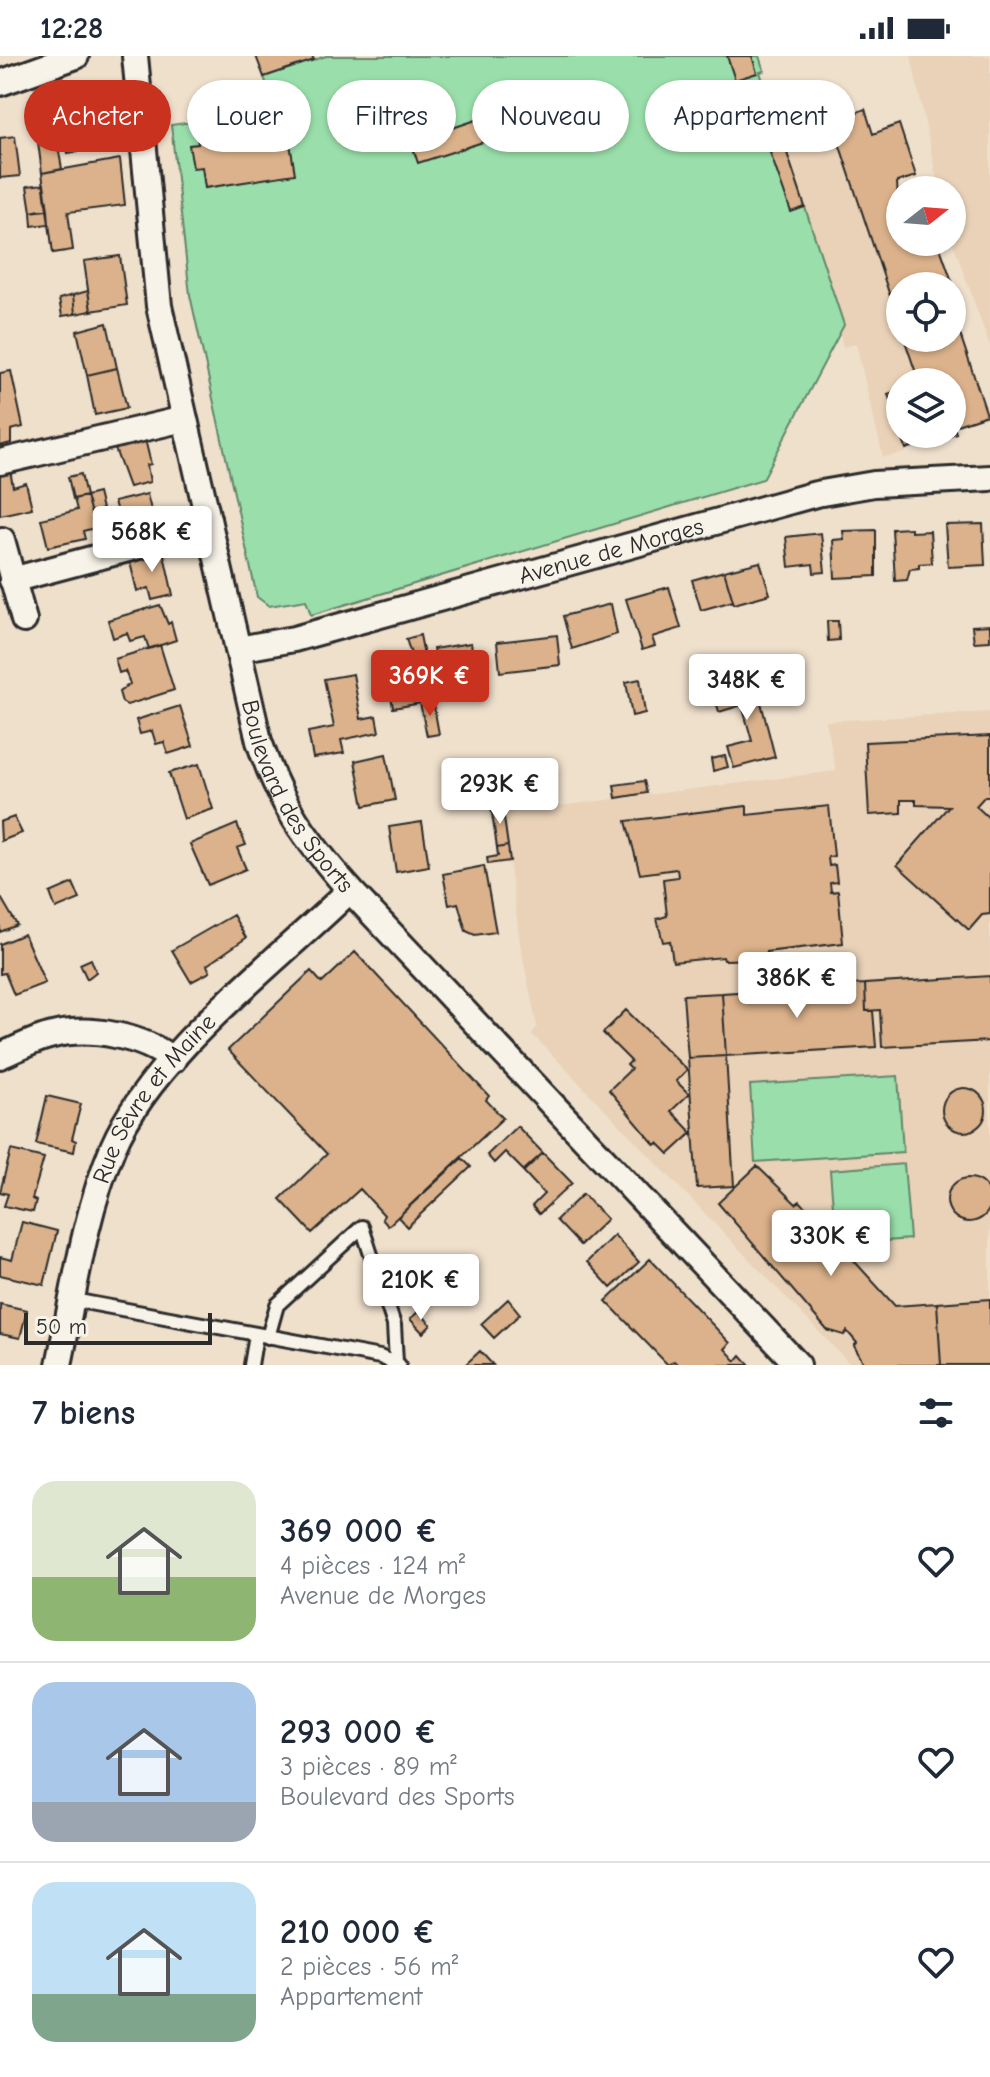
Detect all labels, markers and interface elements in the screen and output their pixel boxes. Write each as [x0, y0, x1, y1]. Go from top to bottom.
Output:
text: 12:28 [40, 11, 103, 46]
chip: Acheter [24, 80, 171, 152]
chip: Louer [187, 80, 311, 152]
chip: Filtres [327, 80, 456, 152]
chip: Nouveau [472, 80, 629, 152]
chip: Appartement [645, 80, 855, 152]
north arrow [886, 176, 966, 256]
map controls [886, 176, 966, 448]
button: locate [886, 272, 966, 352]
button: layers [886, 368, 966, 448]
pin: 568K € [87, 506, 217, 574]
street label: Avenue de Morges [516, 512, 707, 590]
text: 568K € [111, 517, 193, 547]
pin: 369K € [365, 650, 495, 718]
pin: 348K € [682, 654, 812, 722]
text: 369K € [389, 661, 471, 691]
text: 348K € [707, 665, 787, 695]
street label: Boulevard des Sports [236, 697, 360, 898]
pin: 293K € [435, 758, 565, 826]
text: 293K € [459, 769, 541, 799]
pin: 386K € [732, 952, 862, 1020]
text: 386K € [756, 963, 838, 993]
street label: Rue Sèvre et Maine [87, 1008, 221, 1187]
pin: 330K € [766, 1210, 896, 1278]
text: 330K € [790, 1221, 872, 1251]
pin: 210K € [356, 1254, 486, 1322]
text: 210K € [381, 1265, 461, 1295]
scale bar [24, 1309, 212, 1345]
text: 50 m [36, 1314, 87, 1340]
icon: filters [914, 1391, 958, 1435]
text: 7 biens [32, 1393, 135, 1433]
text: 369 000 € [280, 1511, 438, 1551]
icon: home [96, 1513, 192, 1609]
icon: heart [914, 1539, 958, 1583]
text: 4 pièces · 124 m² [280, 1551, 465, 1581]
text: Avenue de Morges [280, 1581, 486, 1611]
text: 293 000 € [280, 1712, 437, 1752]
icon: home [96, 1714, 192, 1810]
icon: heart [914, 1740, 958, 1784]
text: 3 pièces · 89 m² [280, 1752, 457, 1782]
text: Boulevard des Sports [280, 1782, 514, 1812]
text: 210 000 € [280, 1912, 436, 1952]
icon: home [96, 1914, 192, 2010]
icon: heart [914, 1940, 958, 1984]
text: 2 pièces · 56 m² [280, 1952, 458, 1982]
text: Appartement [280, 1982, 423, 2012]

